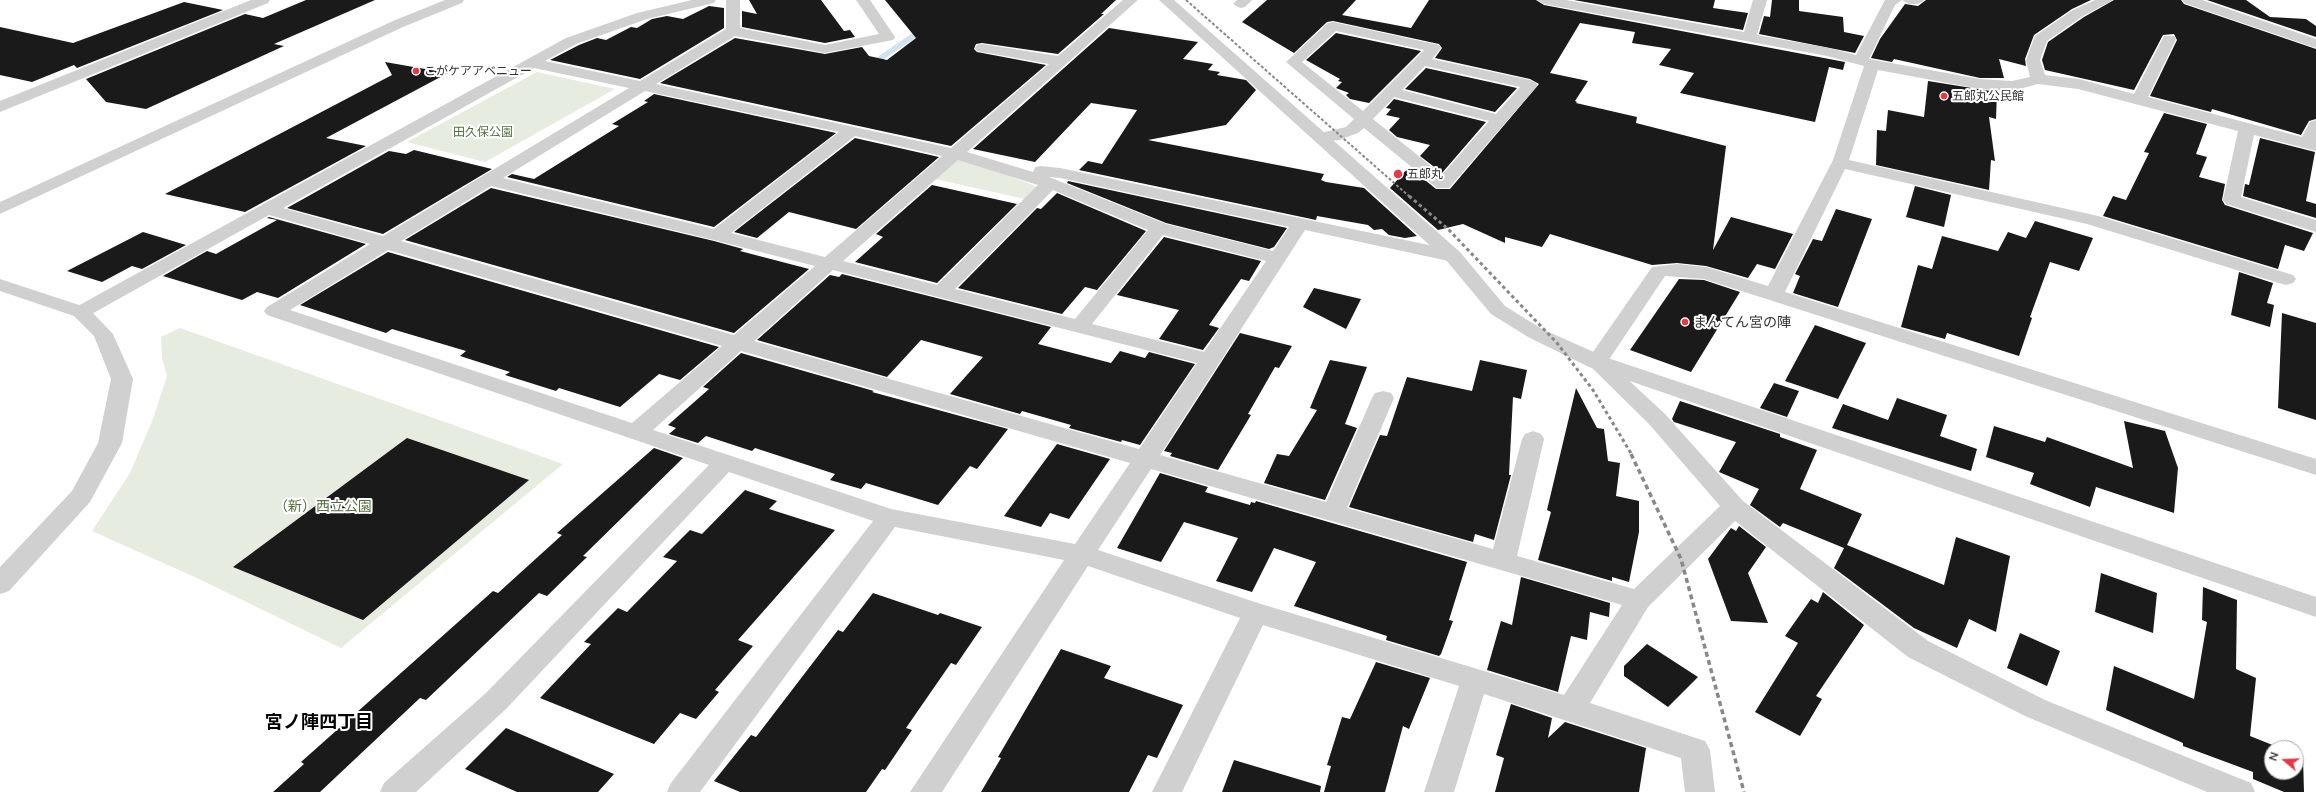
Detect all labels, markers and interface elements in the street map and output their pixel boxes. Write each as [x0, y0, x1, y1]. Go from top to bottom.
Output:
place label: こがケアアベニュー [424, 64, 532, 78]
marker: こがケアアベニュー [411, 66, 421, 76]
place label: 五郎丸公民館 [1952, 89, 2024, 103]
marker: 五郎丸公民館 [1939, 91, 1949, 101]
park label: 田久保公園 [453, 125, 513, 139]
place label: 五郎丸 [1407, 167, 1443, 181]
marker: 五郎丸 [1392, 168, 1404, 180]
place label: まんてん宮の陣 [1693, 314, 1791, 330]
marker: まんてん宮の陣 [1680, 317, 1690, 327]
park label: （新）西立公園 [274, 498, 372, 514]
district label: 宮ノ陣四丁目 [265, 711, 373, 733]
north arrow [2264, 740, 2304, 780]
text: N [2266, 750, 2281, 762]

